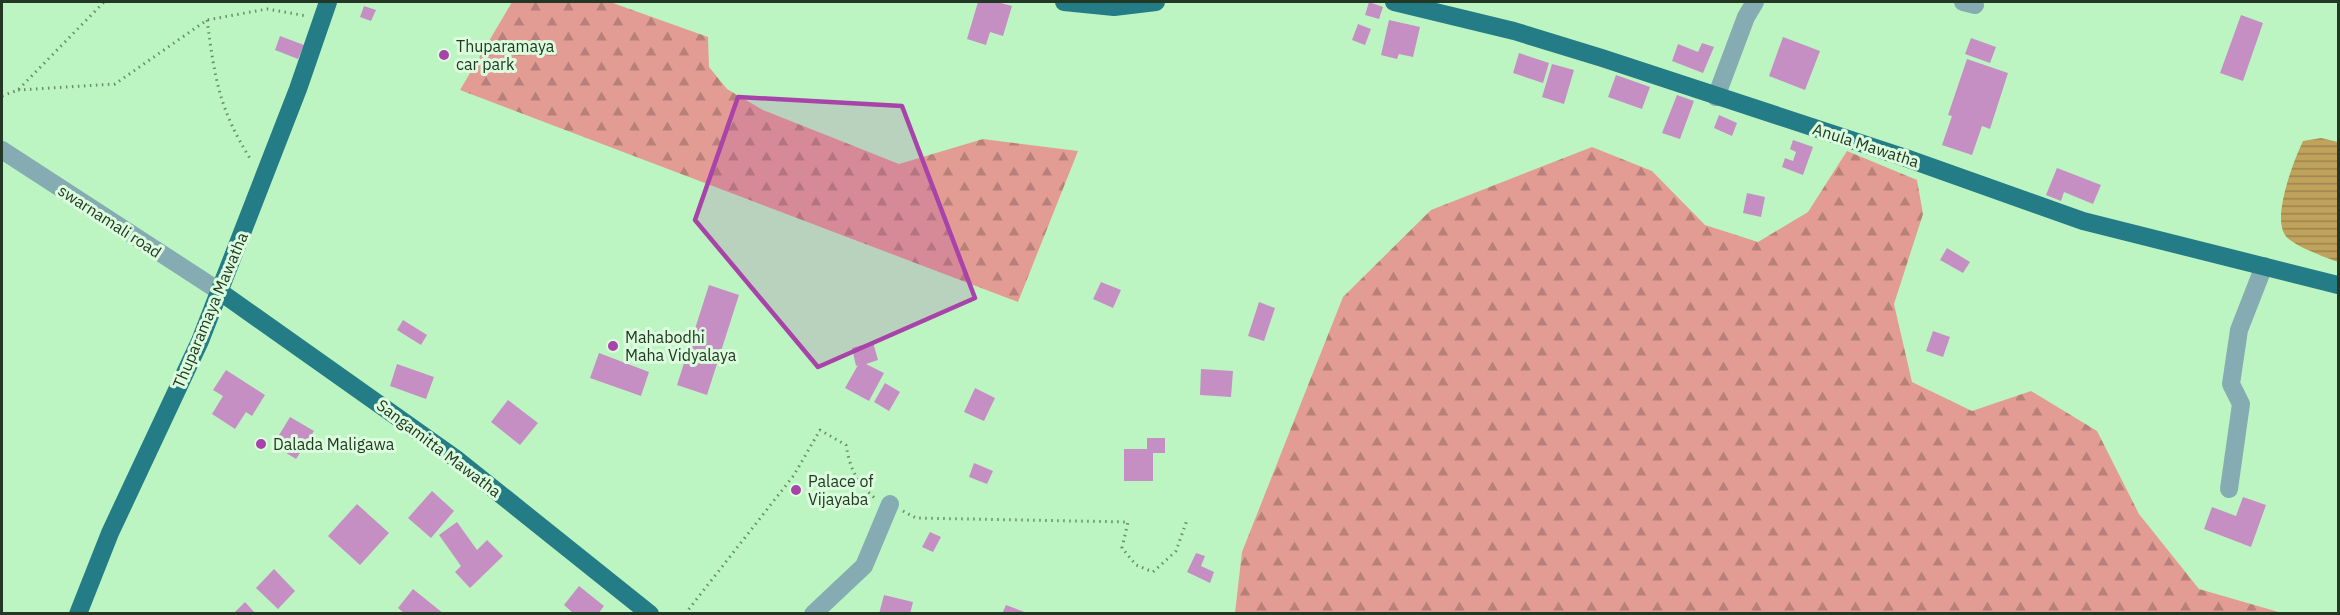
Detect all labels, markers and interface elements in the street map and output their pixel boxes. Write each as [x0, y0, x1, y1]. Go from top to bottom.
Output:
place label: Thuparamaya car park [456, 36, 555, 74]
marker: Thuparamaya car park [437, 48, 451, 62]
street label: Anula Mawatha [1810, 118, 1922, 172]
street label: swarnamali road [55, 180, 165, 262]
street label: Thuparamaya Mawatha [168, 229, 252, 391]
place label: Mahabodhi Maha Vidyalaya [625, 327, 737, 365]
marker: Mahabodhi Maha Vidyalaya [606, 339, 620, 353]
street label: Sangamitta Mawatha [373, 395, 506, 502]
place label: Dalada Maligawa [273, 434, 395, 454]
marker: Dalada Maligawa [254, 437, 268, 451]
place label: Palace of Vijayaba [808, 471, 874, 509]
marker: Palace of Vijayaba [789, 483, 803, 497]

